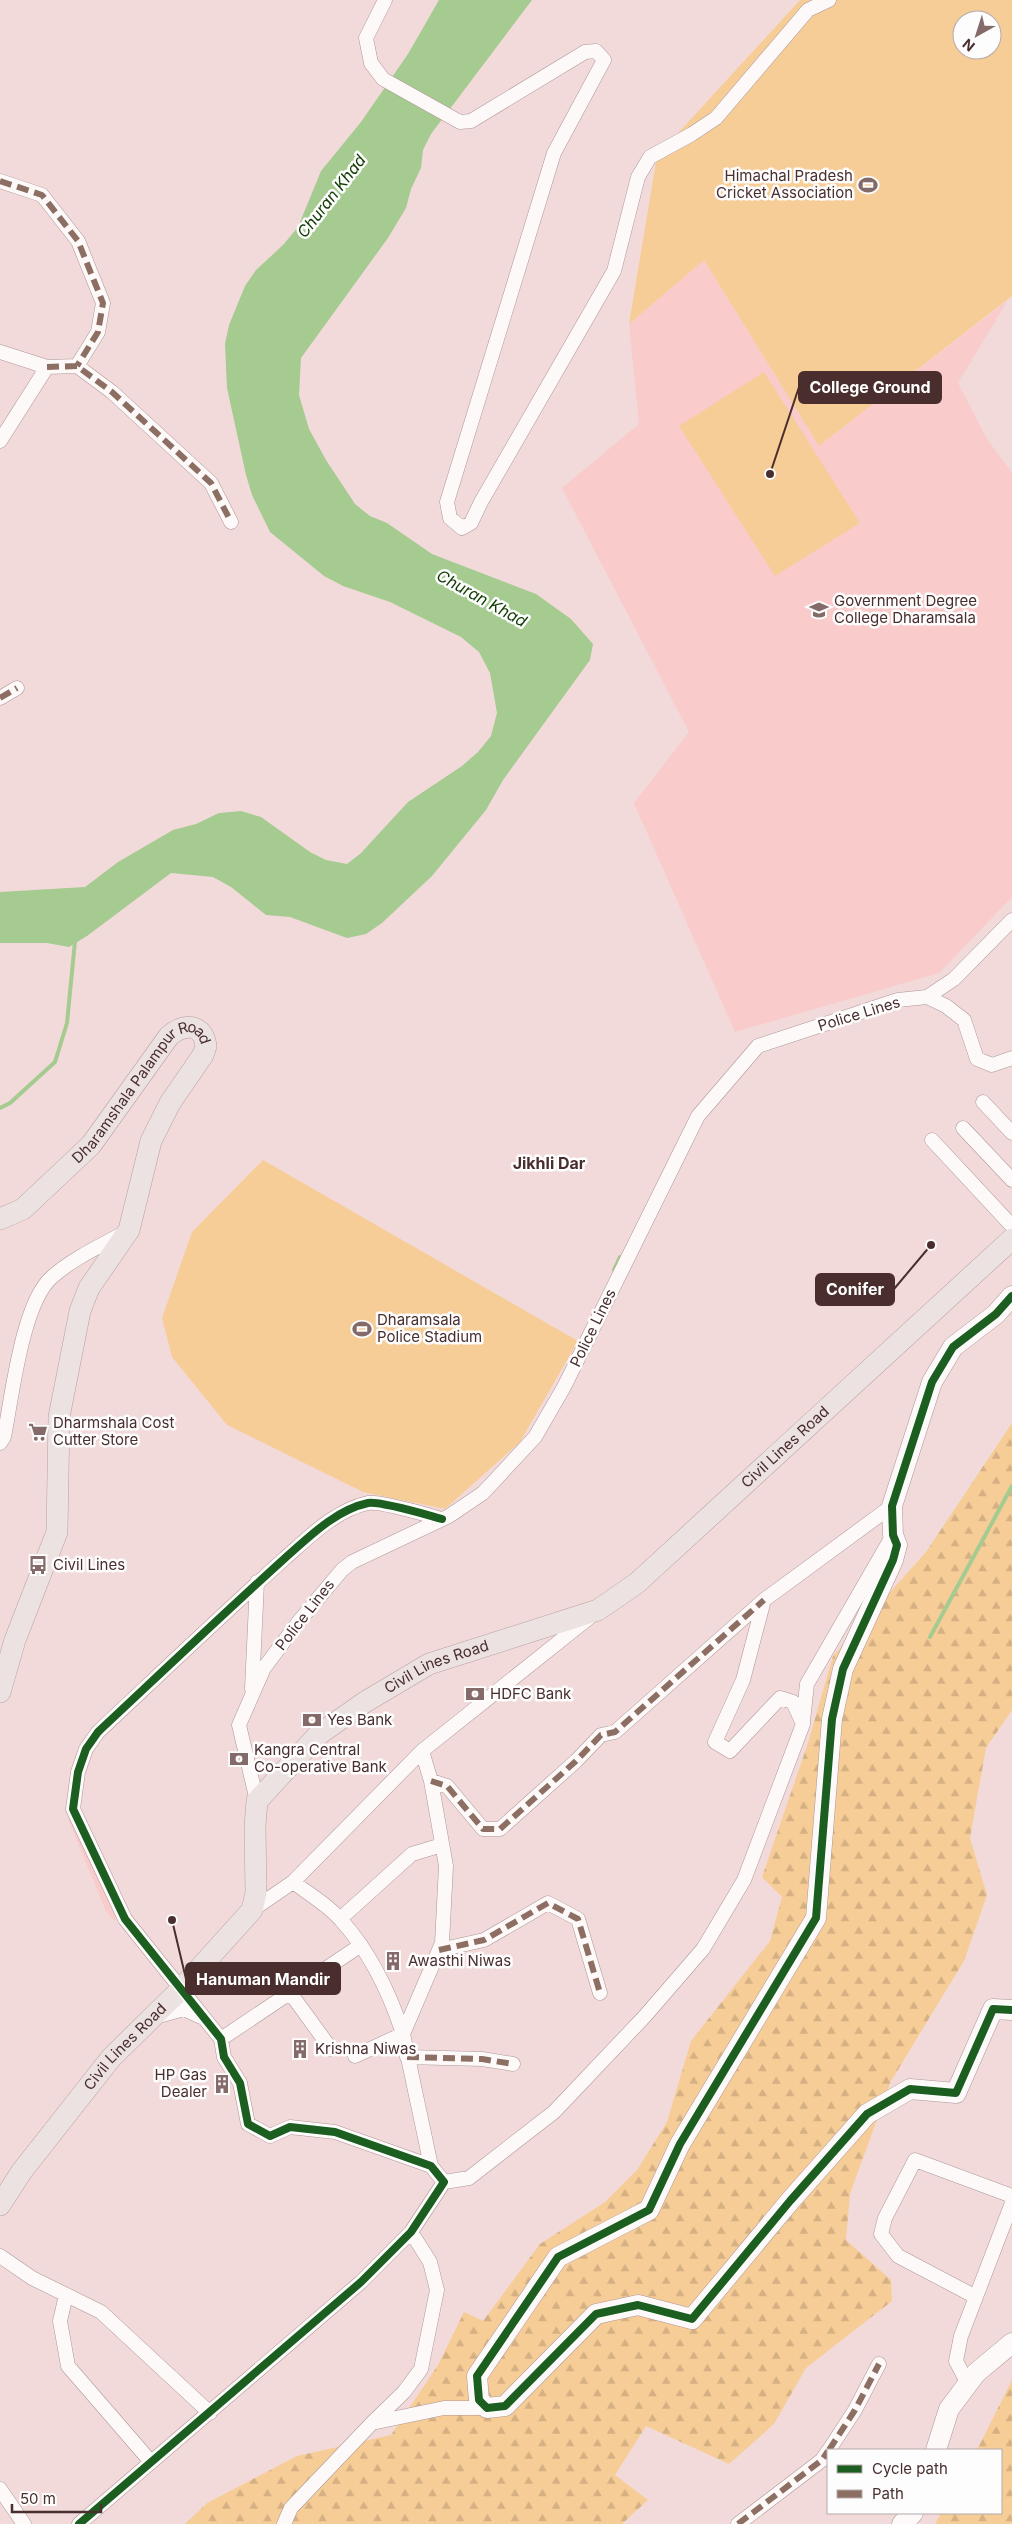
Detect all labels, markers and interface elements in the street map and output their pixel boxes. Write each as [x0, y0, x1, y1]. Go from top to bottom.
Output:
north arrow [952, 10, 1002, 60]
text: N [959, 36, 978, 55]
water label: Churan Khad [292, 150, 370, 242]
place label: Himachal Pradesh Cricket Association [716, 166, 853, 202]
sports icon: Himachal Pradesh Cricket Association [857, 174, 879, 196]
callout: College Ground [799, 372, 941, 403]
text: College Ground [809, 377, 931, 397]
water label: Churan Khad [433, 565, 531, 631]
place label: Government Degree College Dharamsala [834, 591, 977, 627]
school or university icon: Government Degree College Dharamsala [808, 599, 830, 621]
street label: Police Lines [815, 992, 902, 1035]
street label: Dharamshala Palampur Road [68, 1017, 215, 1167]
district label: Jikhli Dar [513, 1153, 586, 1173]
callout: Conifer [816, 1274, 894, 1305]
text: Conifer [826, 1279, 884, 1299]
street label: Police Lines [565, 1285, 620, 1370]
place label: Dharamsala Police Stadium [377, 1310, 482, 1346]
sports icon: Dharamsala Police Stadium [351, 1318, 373, 1340]
street label: Civil Lines Road [737, 1402, 833, 1492]
place label: Dharmshala Cost Cutter Store [53, 1413, 174, 1449]
supermarket icon: Dharmshala Cost Cutter Store [27, 1421, 49, 1443]
bus stop icon: Civil Lines [27, 1554, 49, 1576]
place label: Civil Lines [53, 1555, 125, 1574]
street label: Police Lines [271, 1575, 338, 1654]
street label: Civil Lines Road [381, 1636, 491, 1697]
bank icon: HDFC Bank [464, 1683, 486, 1705]
place label: HDFC Bank [490, 1684, 572, 1703]
bank icon: Yes Bank [301, 1709, 323, 1731]
place label: Yes Bank [327, 1710, 393, 1729]
place label: Kangra Central Co-operative Bank [254, 1740, 388, 1776]
bank icon: Kangra Central Co-operative Bank [228, 1748, 250, 1770]
building icon: Awasthi Niwas [382, 1950, 404, 1972]
place label: Awasthi Niwas [408, 1951, 511, 1970]
callout: Hanuman Mandir [186, 1963, 340, 1994]
text: Hanuman Mandir [196, 1969, 330, 1989]
street label: Civil Lines Road [79, 1999, 170, 2094]
building icon: Krishna Niwas [289, 2038, 311, 2060]
place label: Krishna Niwas [315, 2039, 417, 2058]
place label: HP Gas Dealer [155, 2065, 207, 2101]
building icon: HP Gas Dealer [211, 2073, 233, 2095]
legend [827, 2449, 1002, 2514]
text: Cycle path [872, 2459, 948, 2478]
scale bar [12, 2482, 101, 2514]
text: Path [872, 2484, 904, 2503]
text: 50 m [20, 2489, 56, 2508]

